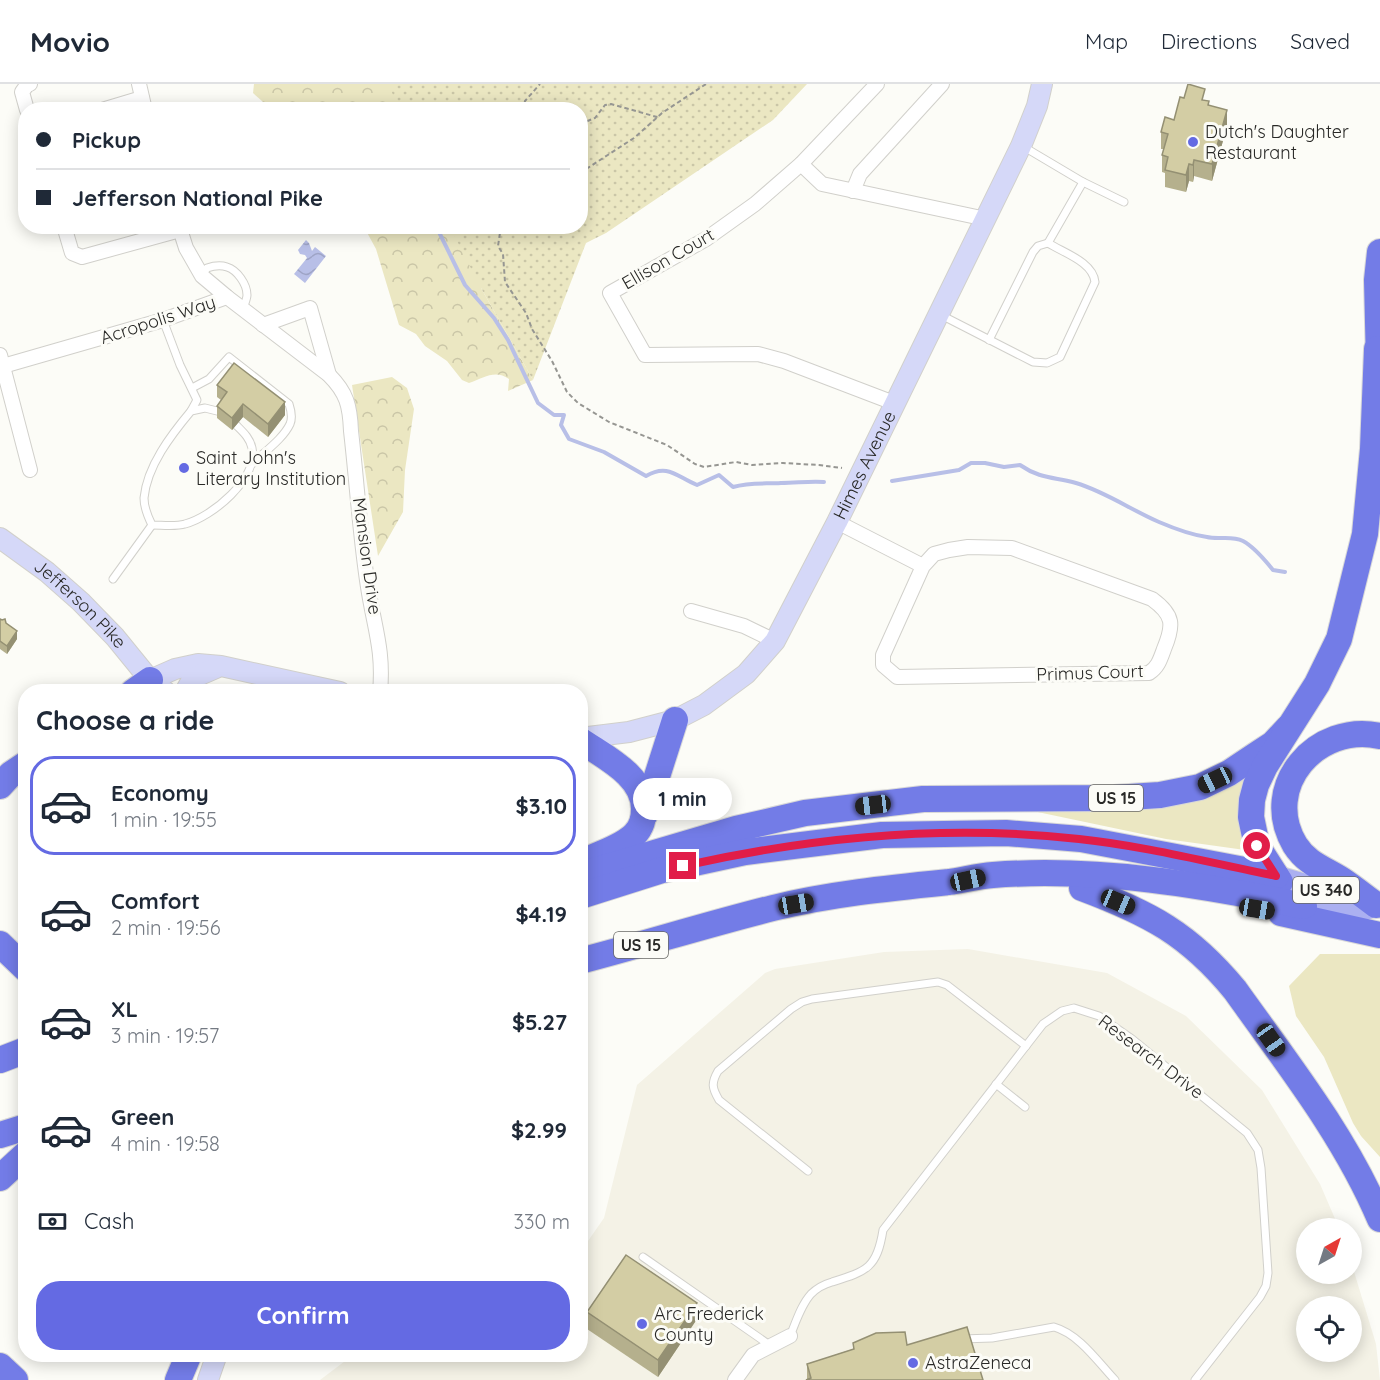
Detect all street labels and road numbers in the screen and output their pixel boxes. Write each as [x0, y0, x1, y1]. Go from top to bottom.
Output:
street label: Ellison Court [617, 223, 718, 294]
street label: Acropolis Way [97, 290, 218, 349]
street label: Himes Avenue [828, 407, 901, 523]
street label: Mansion Drive [348, 496, 387, 616]
street label: Jefferson Pike [30, 554, 132, 653]
street label: Primus Court [1036, 659, 1144, 686]
road number: US 15 [1089, 785, 1143, 811]
road number: US 340 [1293, 877, 1359, 903]
road number: US 15 [614, 932, 668, 958]
street label: Research Drive [1094, 1009, 1209, 1104]

